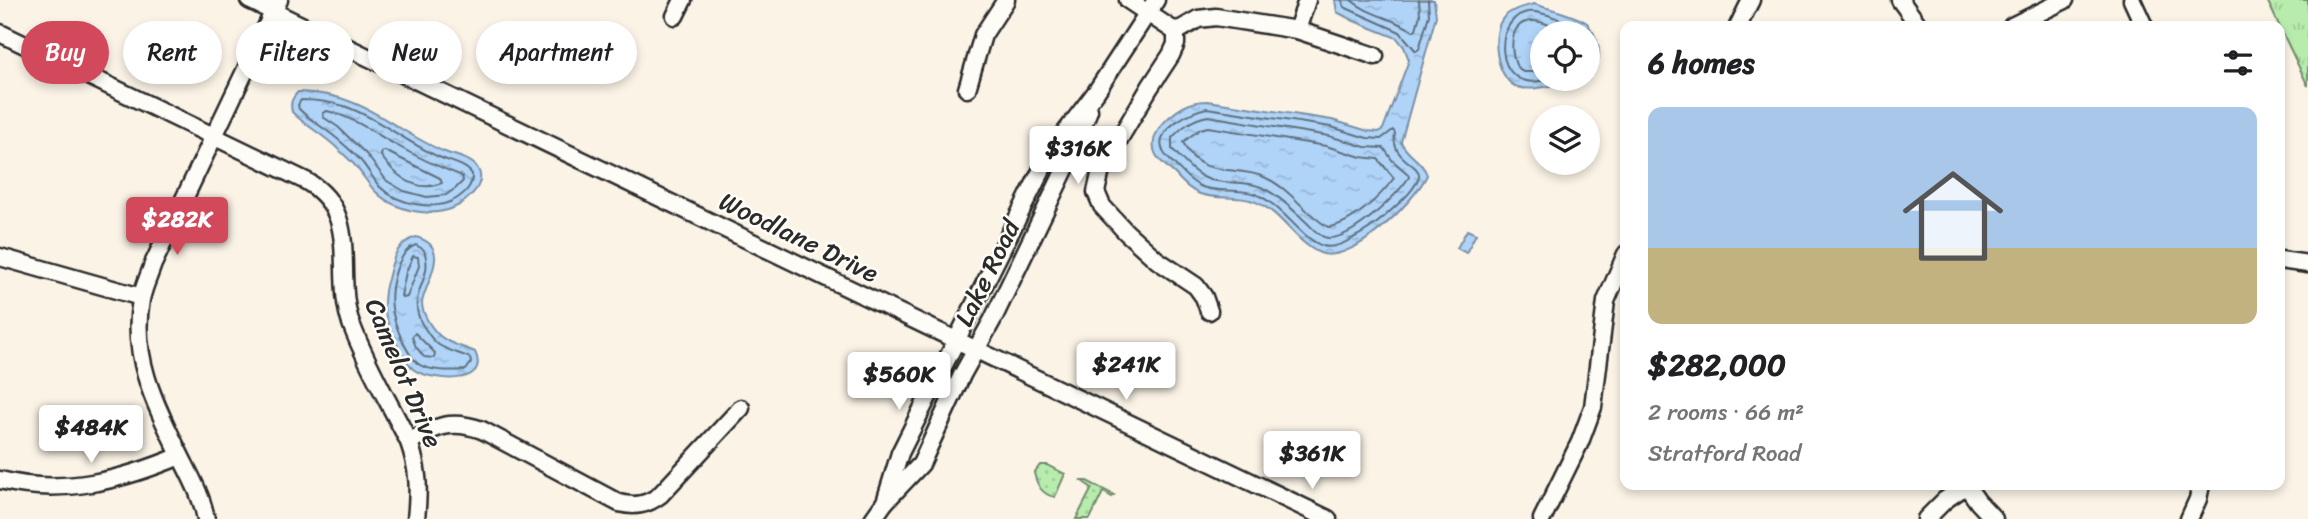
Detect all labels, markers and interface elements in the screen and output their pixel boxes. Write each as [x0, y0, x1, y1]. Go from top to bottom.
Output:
chip: Buy [21, 21, 109, 84]
chip: Rent [123, 21, 222, 84]
chip: Filters [236, 21, 354, 84]
chip: New [368, 21, 462, 84]
chip: Apartment [476, 21, 637, 84]
map controls [1530, 21, 1600, 175]
button: locate [1530, 21, 1600, 91]
text: 6 homes [1648, 36, 1755, 90]
icon: filters [2219, 44, 2257, 82]
button: layers [1530, 105, 1600, 175]
pin: $316K [1029, 127, 1127, 186]
text: $316K [1045, 128, 1111, 169]
icon: home [1890, 153, 2016, 279]
street label: Woodlane Drive [711, 178, 887, 296]
pin: $282K [128, 198, 226, 257]
text: $282K [142, 199, 212, 240]
street label: Lake Road [941, 209, 1034, 334]
street label: Camelot Drive [352, 291, 456, 455]
text: $282,000 [1648, 338, 1786, 392]
pin: $241K [1077, 342, 1175, 402]
text: $241K [1093, 344, 1159, 385]
pin: $560K [850, 352, 948, 412]
text: $560K [863, 354, 935, 395]
text: 2 rooms · 66 m² [1648, 392, 1804, 433]
pin: $484K [42, 406, 140, 465]
text: $484K [55, 407, 127, 448]
pin: $361K [1263, 432, 1361, 491]
text: $361K [1279, 433, 1345, 474]
text: Stratford Road [1648, 433, 1801, 474]

